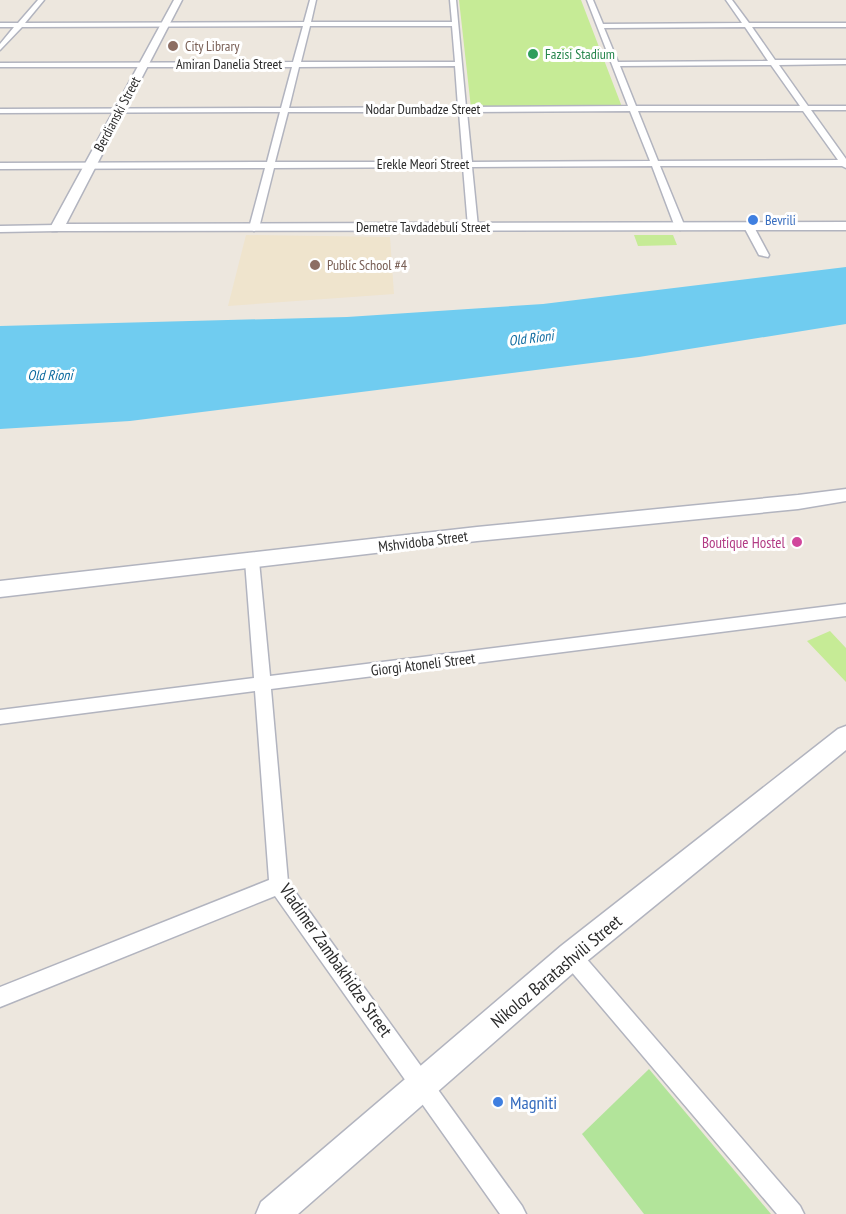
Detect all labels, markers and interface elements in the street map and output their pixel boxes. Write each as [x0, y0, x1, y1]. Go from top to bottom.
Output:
place label: City Library [185, 37, 240, 55]
marker: City Library [166, 39, 180, 53]
place label: Fazisi Stadium [545, 45, 615, 63]
marker: Fazisi Stadium [526, 47, 540, 61]
street label: Amiran Danelia Street [176, 55, 282, 73]
street label: Berdianski Street [90, 73, 144, 155]
street label: Nodar Dumbadze Street [366, 100, 481, 118]
street label: Erekle Meori Street [377, 155, 469, 173]
place label: Bevrili [765, 211, 796, 229]
marker: Bevrili [746, 213, 760, 227]
street label: Demetre Tavdadebuli Street [356, 218, 490, 236]
place label: Public School #4 [327, 256, 408, 274]
marker: Public School #4 [308, 258, 322, 272]
water label: Old Rioni [508, 326, 556, 350]
water label: Old Rioni [28, 366, 74, 384]
street label: Mshvidoba Street [377, 526, 469, 556]
place label: Boutique Hostel [702, 533, 785, 552]
marker: Boutique Hostel [790, 535, 804, 549]
street label: Giorgi Atoneli Street [370, 648, 476, 680]
street label: Vladimer Zambakhidze Street [274, 878, 398, 1041]
street label: Nikoloz Baratashvili Street [486, 910, 626, 1032]
place label: Magniti [510, 1091, 557, 1114]
marker: Magniti [491, 1095, 505, 1109]

